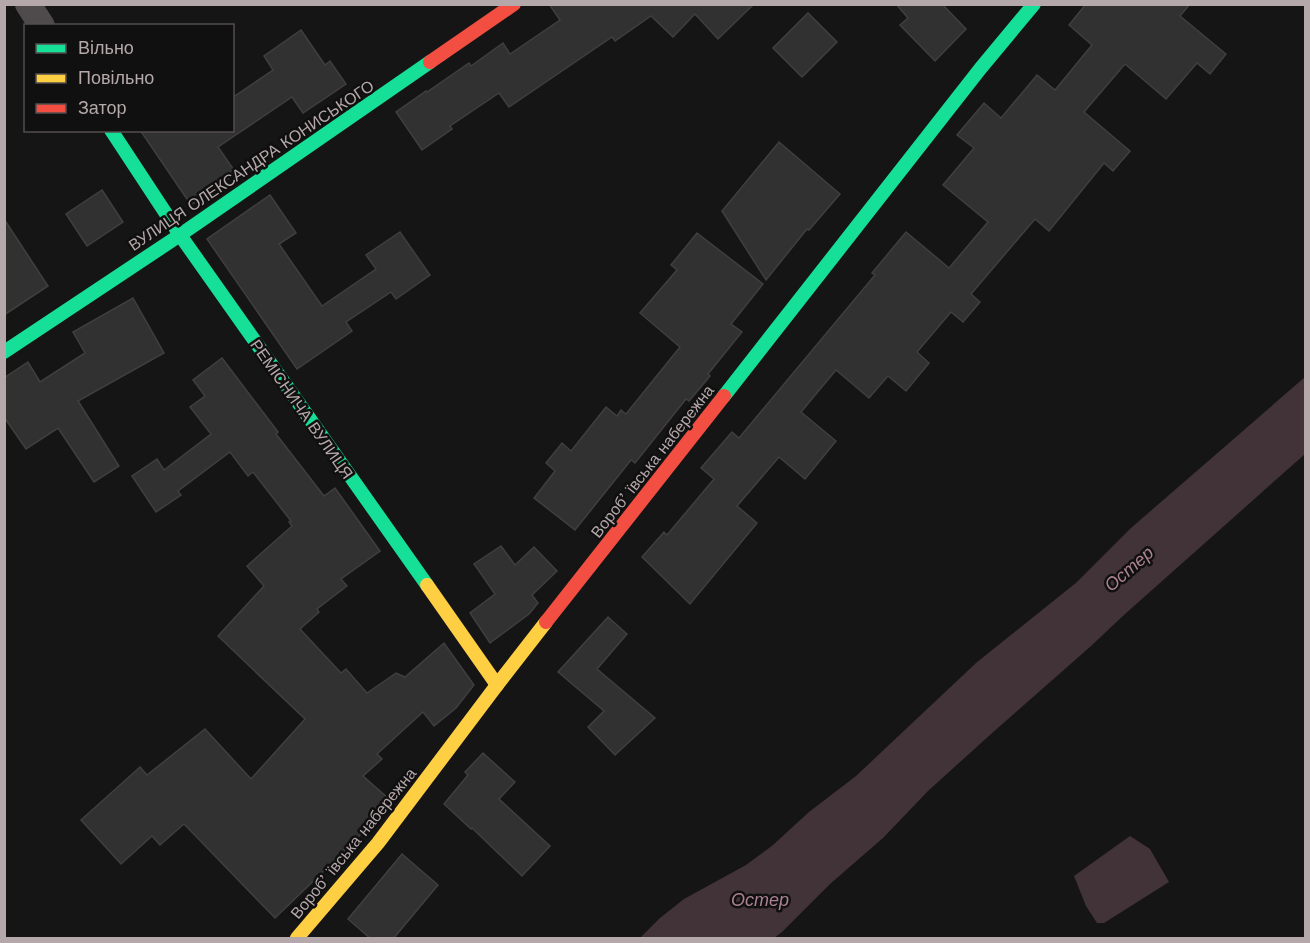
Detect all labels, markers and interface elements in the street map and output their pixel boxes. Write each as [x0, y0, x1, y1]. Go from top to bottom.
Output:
legend [24, 24, 234, 132]
text: Вільно [78, 37, 134, 58]
text: Повільно [78, 67, 154, 88]
street label: ВУЛИЦЯ ОЛЕКСАНДРА КОНИСЬКОГО [125, 76, 378, 255]
text: Затор [78, 97, 127, 118]
street label: РЕМІСНИЧА ВУЛИЦЯ [246, 336, 357, 483]
street label: Воробʼївська набережна [587, 381, 718, 541]
water label: Остер [1100, 542, 1157, 596]
street label: Воробʼївська набережна [287, 764, 420, 923]
water label: Остер [731, 889, 789, 910]

